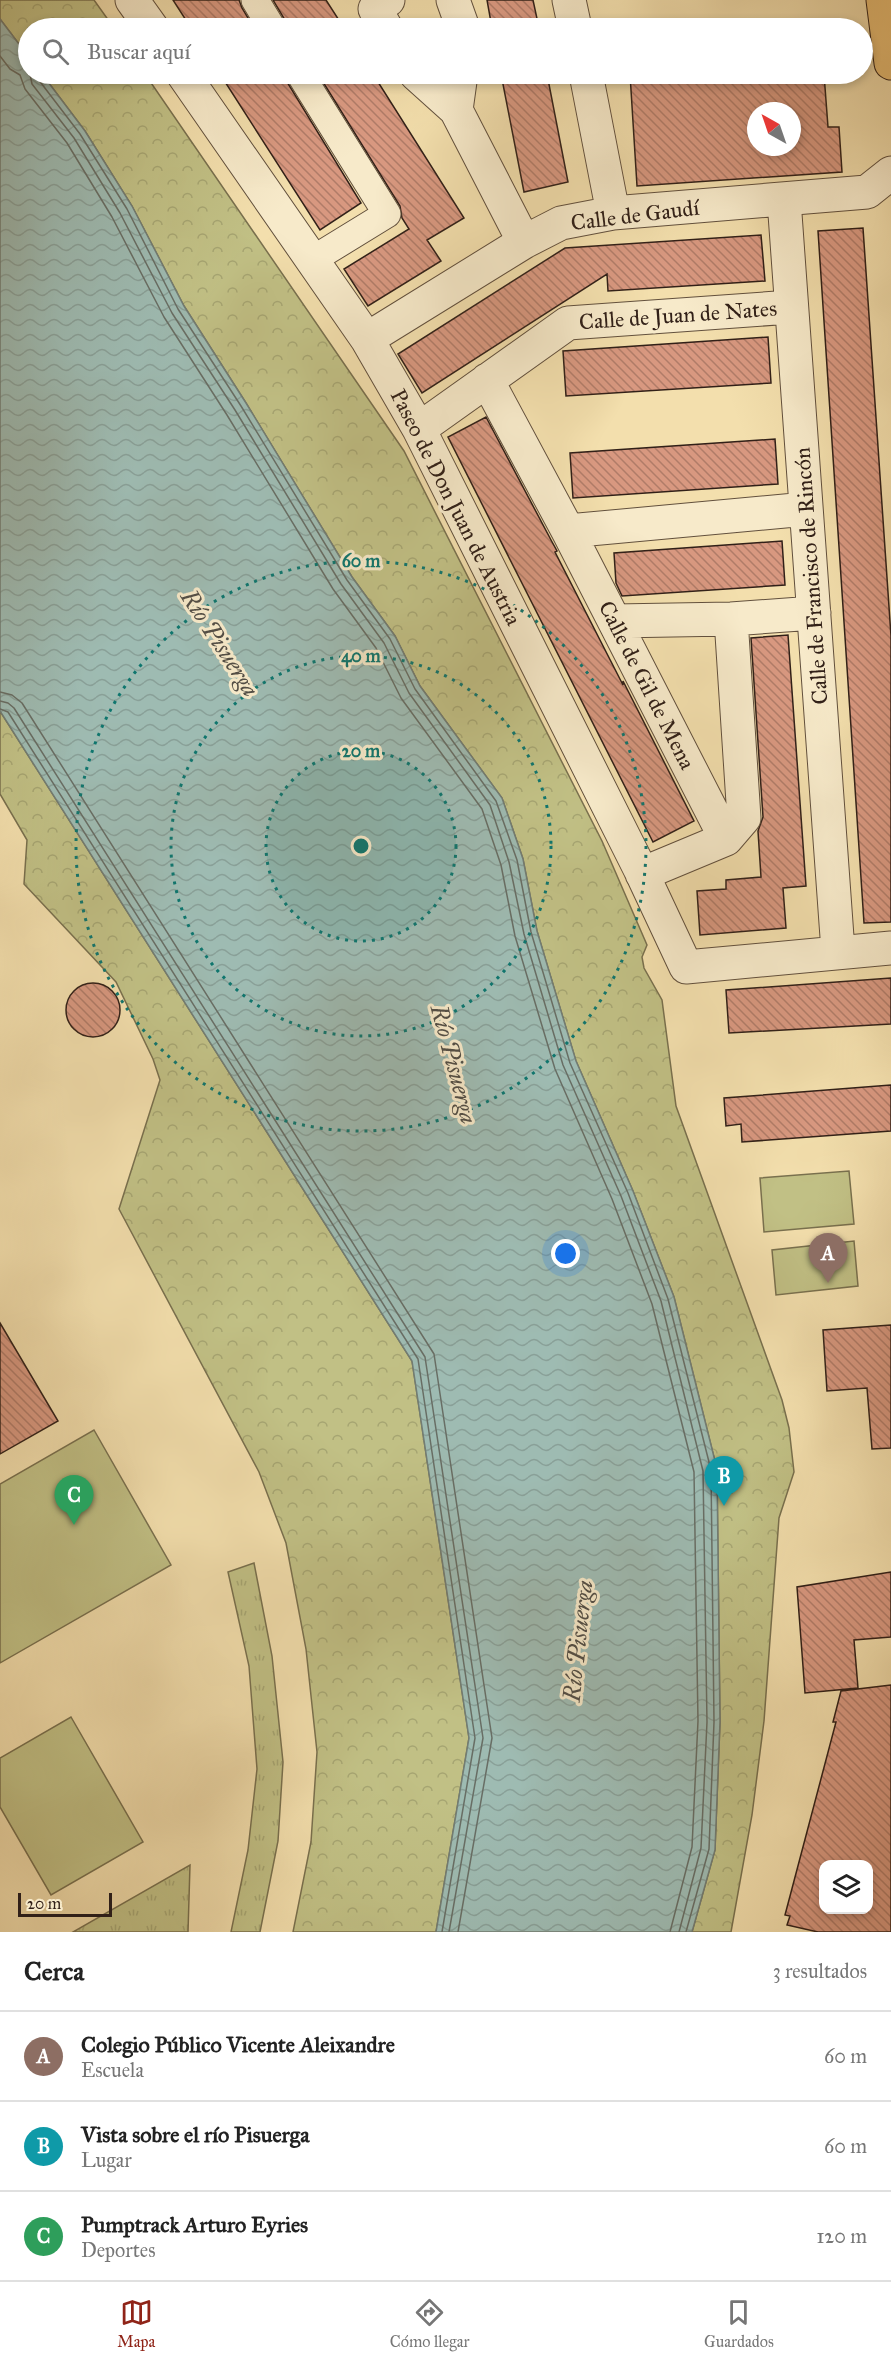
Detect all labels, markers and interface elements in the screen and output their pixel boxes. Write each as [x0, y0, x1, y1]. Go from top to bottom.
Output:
search box [18, 18, 873, 84]
icon: search [39, 35, 72, 68]
text: Buscar aquí [87, 38, 190, 65]
north arrow [747, 102, 801, 156]
street label: Calle de Gaudí [569, 194, 702, 236]
street label: Calle de Juan de Nates [578, 295, 778, 335]
street label: Paseo de Don Juan de Austria [385, 384, 528, 630]
street label: Calle de Francisco de Rincón [789, 446, 833, 705]
text: 60 m [342, 550, 381, 572]
water label: Río Pisuerga [174, 583, 266, 702]
street label: Calle de Gil de Mena [593, 596, 701, 774]
text: 40 m [341, 645, 382, 668]
text: 20 m [342, 740, 381, 762]
centre of rings [351, 836, 371, 856]
water label: Río Pisuerga [423, 1000, 484, 1127]
pin: A [808, 1234, 848, 1283]
your location [551, 1239, 580, 1268]
pin: B [704, 1456, 744, 1506]
pin: C [54, 1476, 94, 1525]
water label: Río Pisuerga [557, 1579, 599, 1704]
map controls [819, 1860, 873, 1914]
button: layers [819, 1860, 873, 1914]
scale bar [18, 1890, 112, 1918]
text: 20 m [27, 1894, 61, 1913]
text: Cerca [24, 1955, 84, 1987]
text: 3 resultados [773, 1959, 867, 1983]
text: Colegio Público Vicente Aleixandre [81, 2031, 395, 2058]
text: A [37, 2044, 50, 2068]
text: 60 m [824, 2044, 867, 2068]
text: Escuela [81, 2058, 144, 2082]
text: Vista sobre el río Pisuerga [81, 2121, 309, 2148]
text: B [37, 2134, 50, 2158]
text: 60 m [824, 2134, 867, 2158]
text: Lugar [81, 2148, 132, 2172]
text: Pumptrack Arturo Eyries [81, 2211, 308, 2238]
text: C [37, 2224, 50, 2248]
text: 120 m [816, 2224, 867, 2248]
text: Deportes [81, 2238, 156, 2262]
tab: Mapa [117, 2296, 155, 2351]
tab: Cómo llegar [390, 2296, 469, 2351]
tab: Guardados [704, 2296, 774, 2351]

